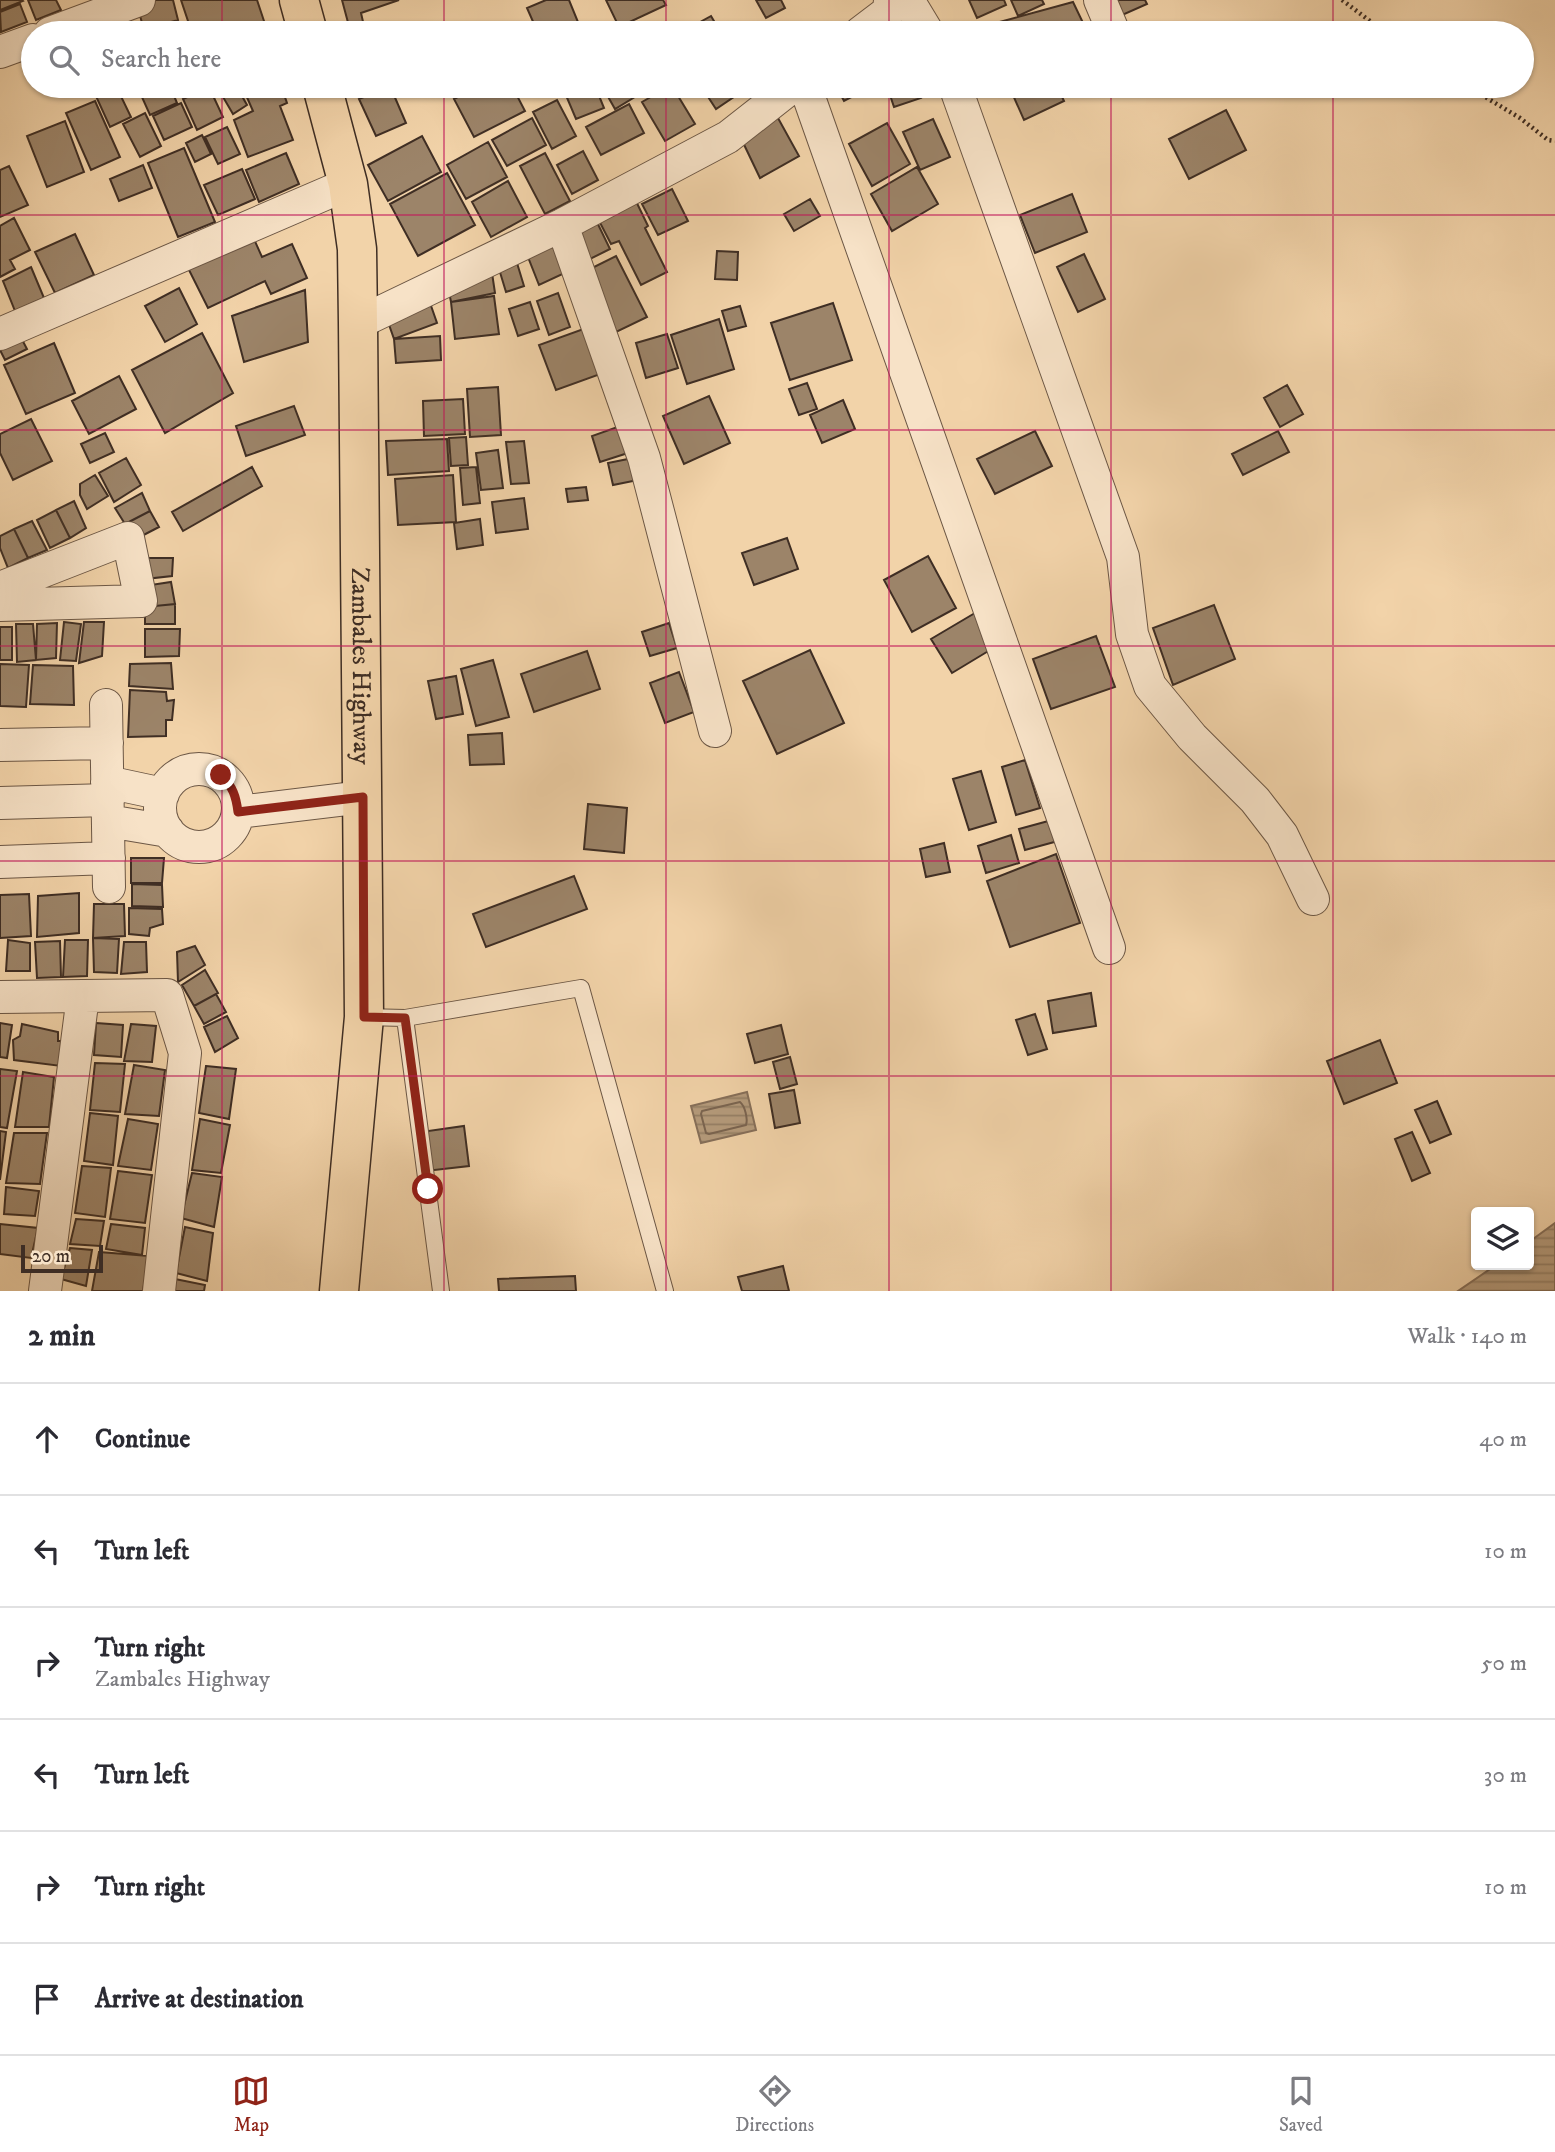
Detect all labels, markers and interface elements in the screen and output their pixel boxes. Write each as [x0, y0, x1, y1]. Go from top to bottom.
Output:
search box [21, 21, 1534, 98]
icon: search [45, 41, 83, 79]
text: Search here [101, 43, 221, 76]
street label: Zambales Highway [344, 567, 378, 766]
route end [205, 759, 236, 790]
route start [412, 1173, 443, 1204]
map controls [1471, 1207, 1534, 1270]
button: layers [1471, 1207, 1534, 1270]
scale bar [21, 1242, 103, 1274]
text: 20 m [32, 1245, 70, 1268]
text: 2 min [28, 1318, 95, 1355]
text: Walk · 140 m [1408, 1322, 1527, 1351]
icon: ahead [28, 1420, 66, 1458]
text: Continue [95, 1423, 190, 1456]
text: 40 m [1479, 1425, 1527, 1454]
icon: left [28, 1532, 66, 1570]
text: Turn left [95, 1535, 189, 1568]
text: 10 m [1484, 1537, 1527, 1566]
text: Turn right [95, 1632, 205, 1665]
icon: right [28, 1644, 66, 1682]
text: 50 m [1481, 1649, 1527, 1678]
text: Zambales Highway [95, 1665, 270, 1694]
icon: left [28, 1756, 66, 1794]
text: Turn left [95, 1759, 189, 1792]
text: 30 m [1484, 1761, 1527, 1790]
icon: right [28, 1868, 66, 1906]
text: Turn right [95, 1871, 205, 1904]
text: 10 m [1484, 1873, 1527, 1902]
icon: arrive [28, 1980, 66, 2018]
text: Arrive at destination [95, 1983, 304, 2016]
tab: Map [232, 2072, 270, 2137]
tab: Directions [735, 2072, 814, 2137]
tab: Saved [1279, 2072, 1323, 2137]

